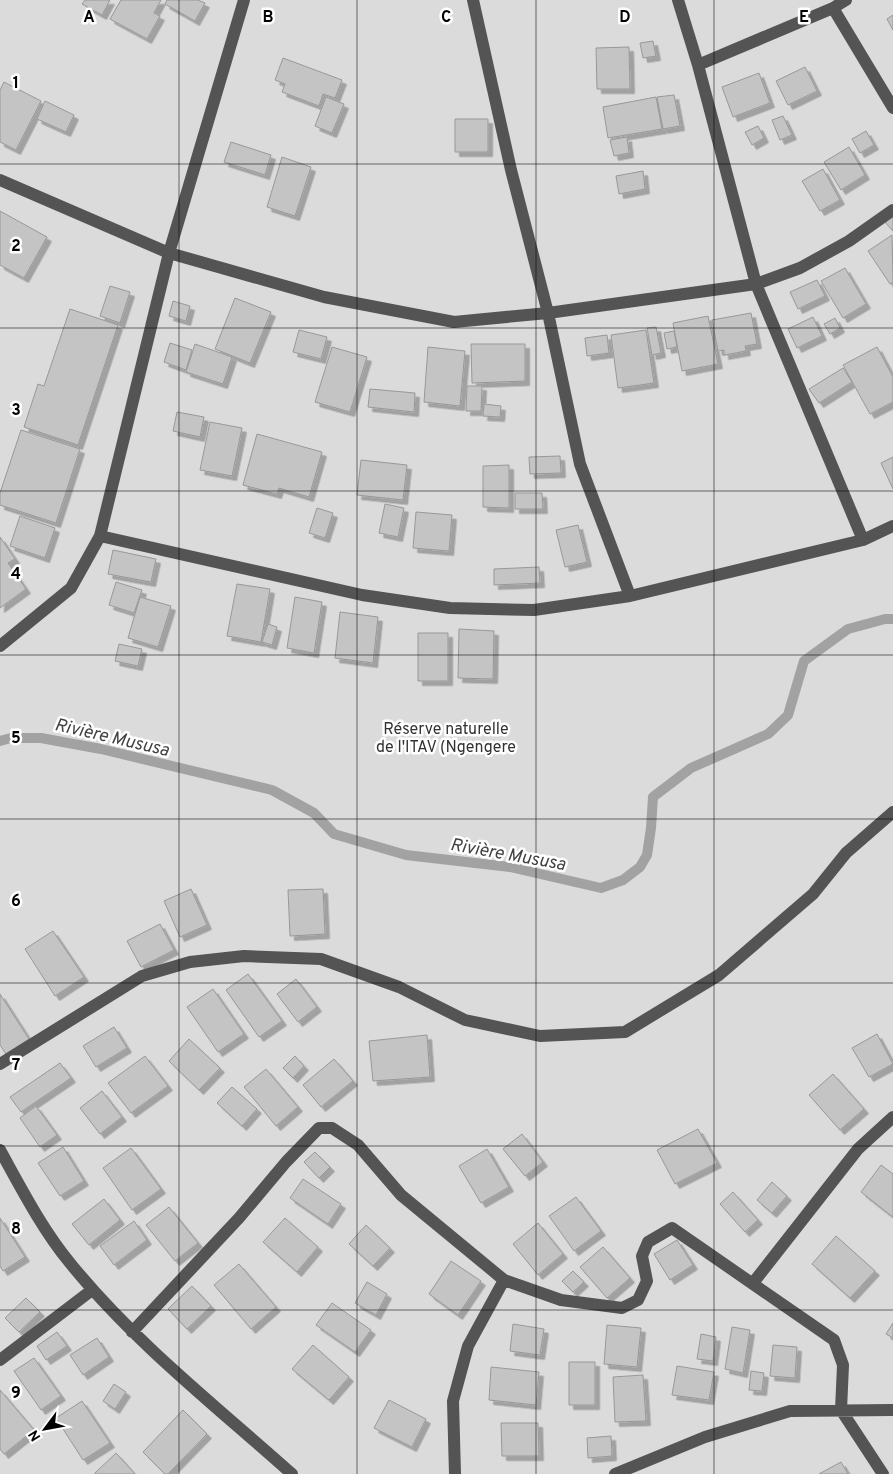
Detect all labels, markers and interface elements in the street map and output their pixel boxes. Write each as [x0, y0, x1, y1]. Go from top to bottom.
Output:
text: A [83, 8, 95, 28]
text: B [262, 8, 274, 28]
text: C [441, 8, 451, 28]
text: D [619, 8, 631, 28]
text: E [799, 8, 809, 28]
text: 1 [13, 74, 19, 94]
text: 2 [11, 237, 21, 257]
text: 3 [11, 401, 21, 421]
text: 4 [11, 565, 21, 585]
water label: Rivière Mususa [52, 714, 172, 763]
park label: Réserve naturelle de l'ITAV (Ngengere [376, 720, 516, 758]
text: 5 [11, 729, 21, 749]
water label: Rivière Mususa [448, 834, 568, 877]
text: 6 [11, 892, 21, 912]
text: 7 [12, 1056, 20, 1076]
text: 8 [11, 1220, 21, 1240]
text: 9 [11, 1384, 21, 1404]
north arrow [20, 1404, 70, 1454]
text: N [25, 1426, 45, 1444]

